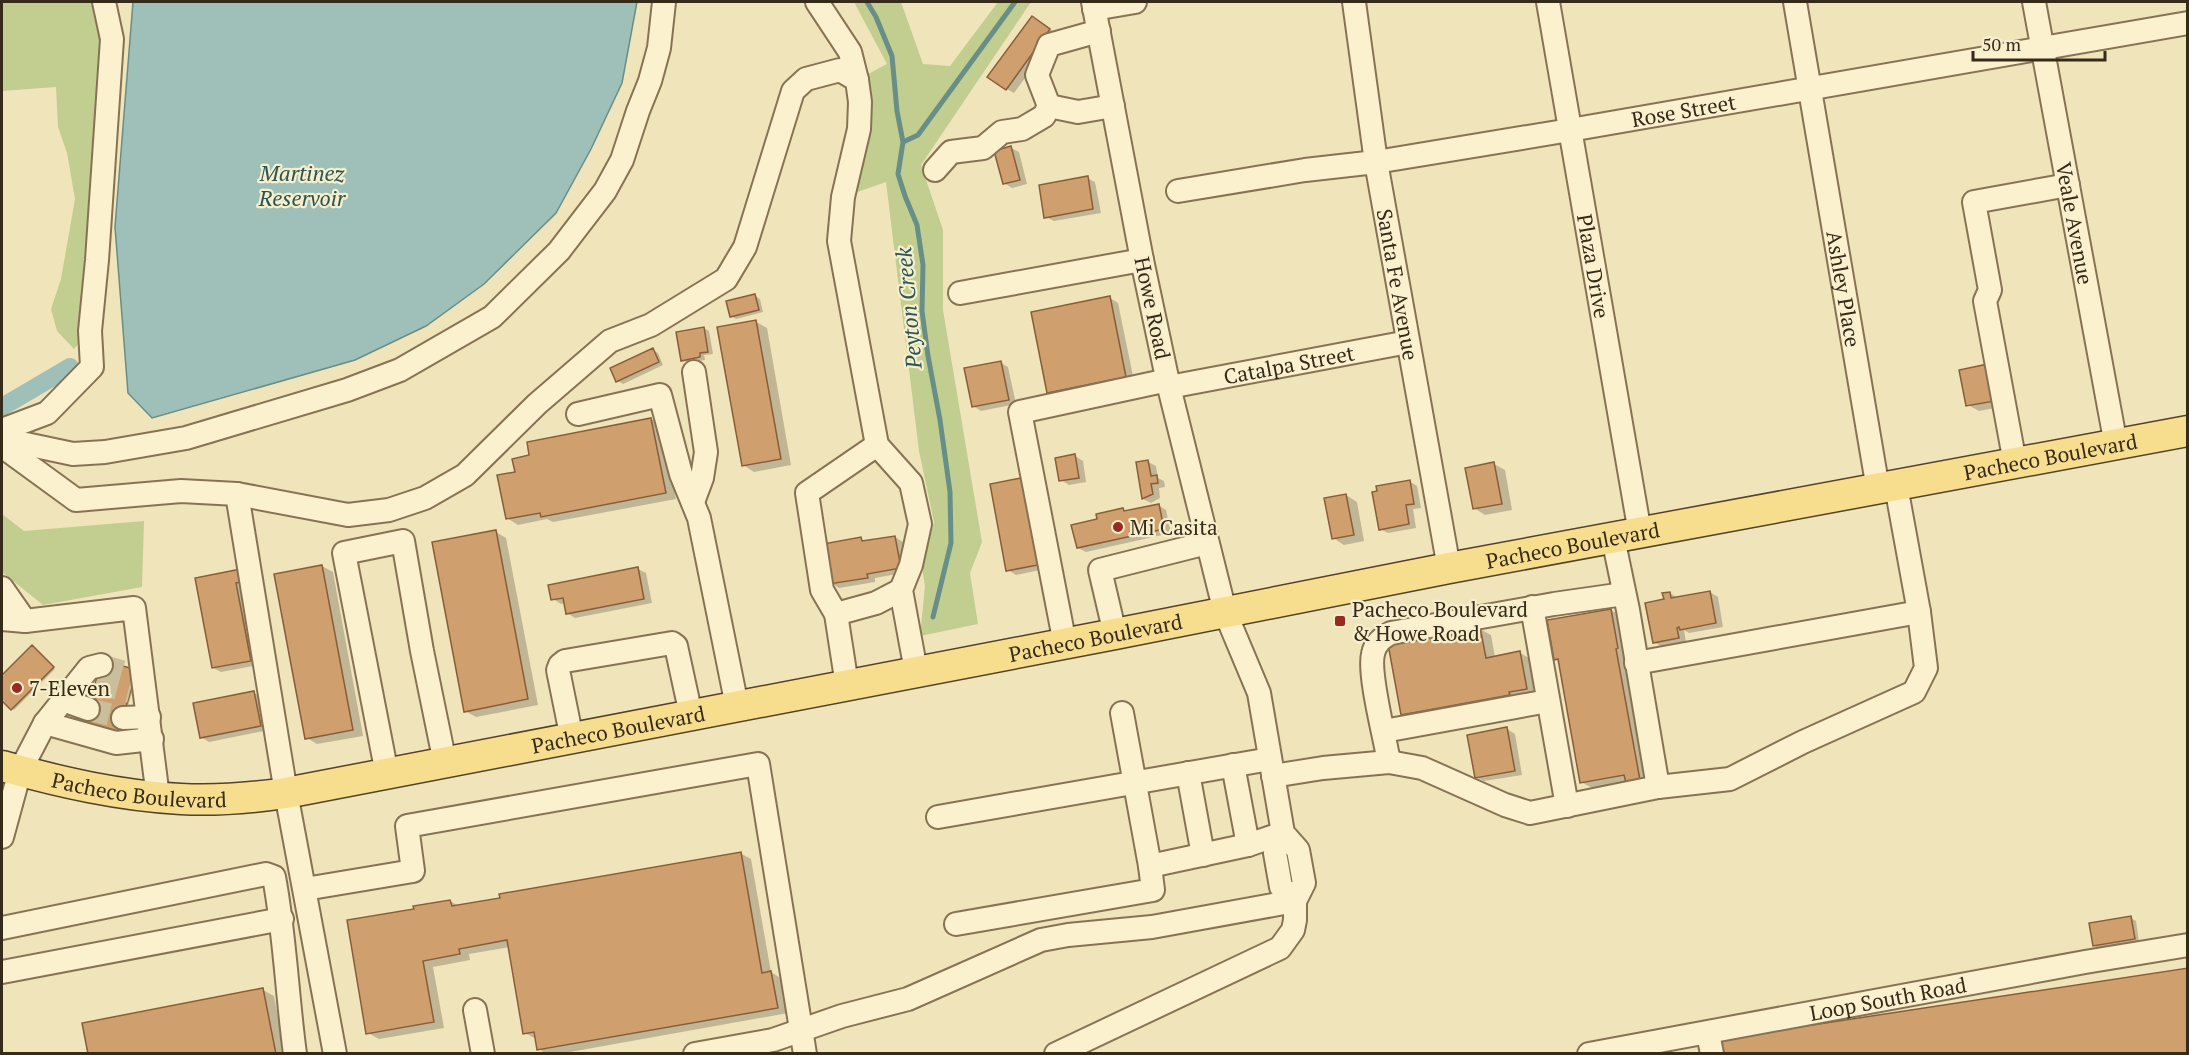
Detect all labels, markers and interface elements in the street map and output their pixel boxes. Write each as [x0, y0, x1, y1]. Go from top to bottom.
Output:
scale bar [1973, 24, 2105, 62]
text: 50 m [1982, 32, 2022, 56]
street label: Rose Street [1629, 88, 1738, 133]
water label: Martinez Reservoir [258, 158, 347, 212]
street label: Veale Avenue [2050, 160, 2100, 287]
street label: Santa Fe Avenue [1371, 207, 1425, 363]
street label: Plaza Drive [1571, 212, 1617, 320]
street label: Ashley Place [1820, 229, 1868, 349]
water label: Peyton Creek [888, 246, 928, 371]
street label: Howe Road [1128, 254, 1178, 362]
street label: Catalpa Street [1221, 338, 1357, 390]
street label: Pacheco Boulevard [1961, 427, 2140, 486]
place label: Mi Casita [1130, 513, 1218, 541]
street label: Pacheco Boulevard [1483, 515, 1662, 575]
marker: Mi Casita [1111, 520, 1125, 534]
place label: Pacheco Boulevard & Howe Road [1352, 595, 1528, 647]
street label: Pacheco Boulevard [1006, 607, 1185, 668]
marker: Pacheco Boulevard & Howe Road [1333, 614, 1347, 628]
place label: 7-Eleven [29, 674, 111, 702]
marker: 7-Eleven [10, 681, 24, 695]
street label: Pacheco Boulevard [529, 699, 708, 760]
street label: Pacheco Boulevard [49, 765, 228, 814]
street label: Loop South Road [1807, 970, 1969, 1027]

